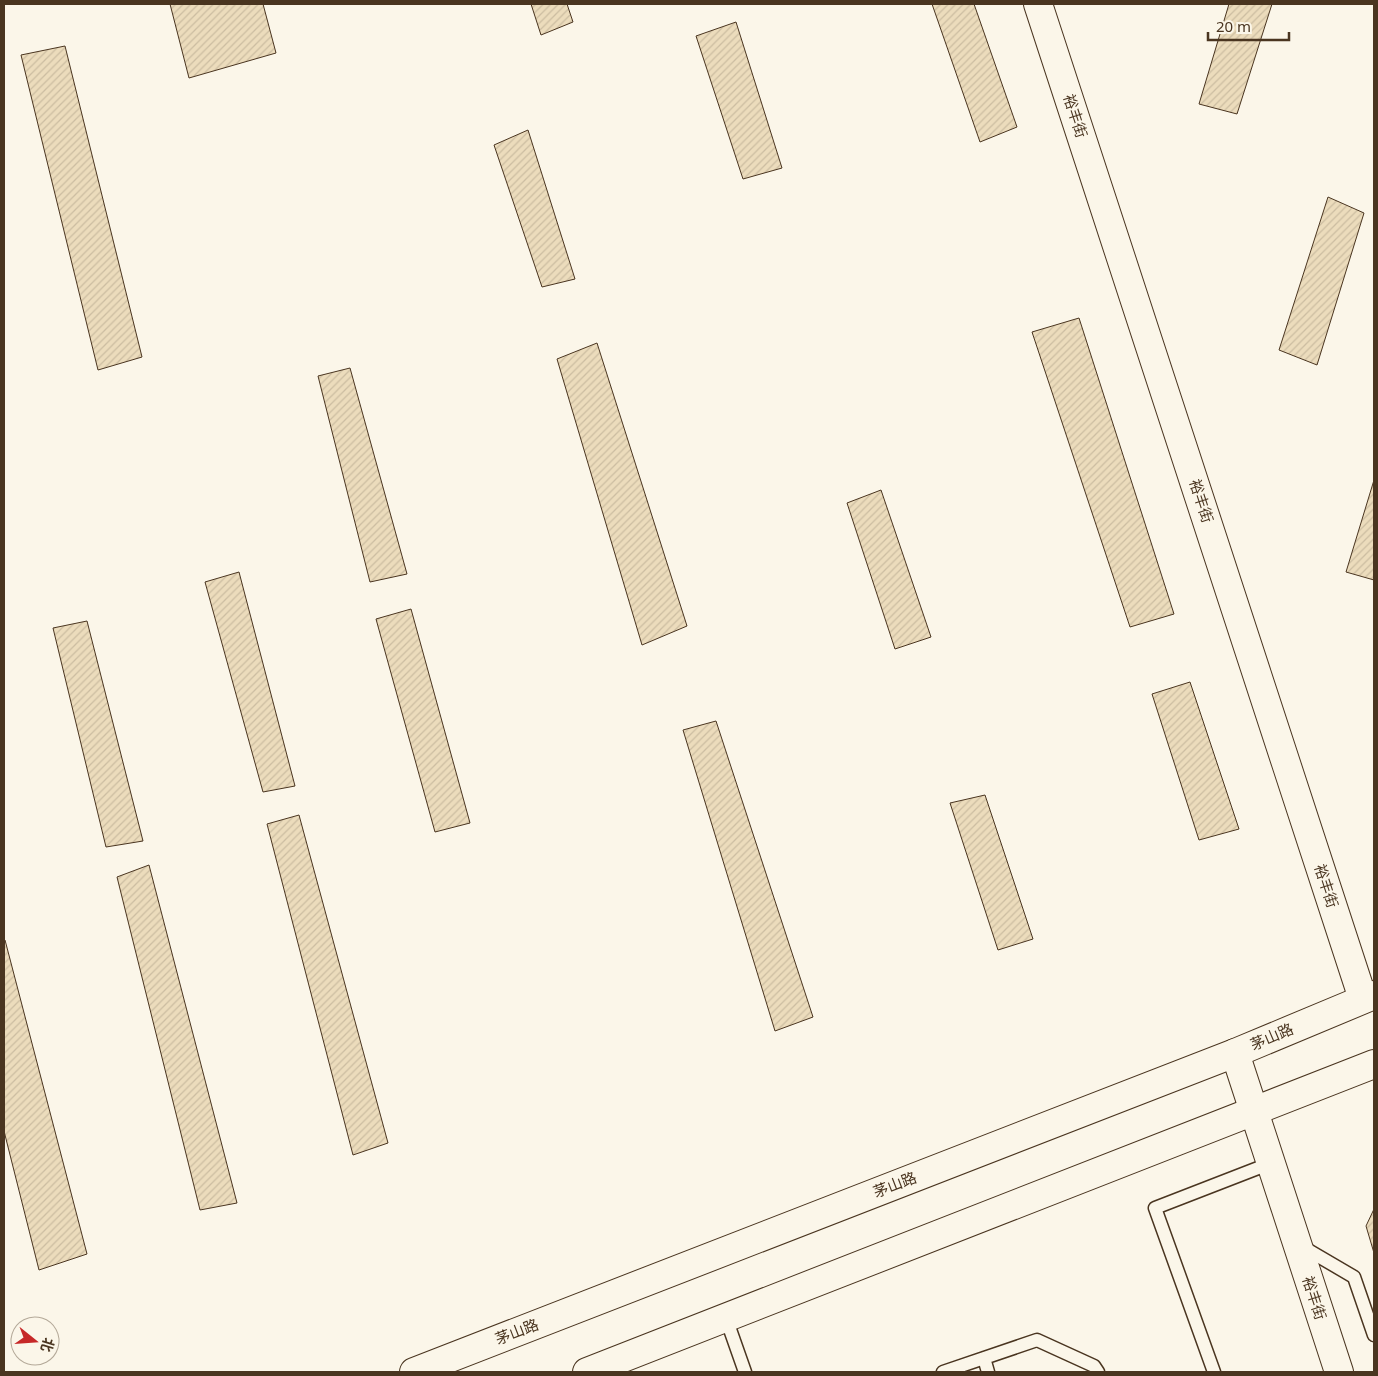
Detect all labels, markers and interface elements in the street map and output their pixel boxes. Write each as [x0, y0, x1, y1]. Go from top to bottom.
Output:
scale bar [1208, 10, 1289, 42]
text: 20 m [1216, 16, 1251, 36]
street label: 裕丰街 [1059, 91, 1092, 140]
street label: 裕丰街 [1185, 476, 1218, 525]
street label: 裕丰街 [1310, 861, 1343, 910]
street label: 茅山路 [1247, 1018, 1296, 1054]
street label: 茅山路 [870, 1167, 919, 1201]
street label: 裕丰街 [1298, 1273, 1331, 1322]
street label: 茅山路 [492, 1314, 541, 1348]
north arrow [10, 1316, 60, 1366]
text: 北 [37, 1335, 59, 1354]

